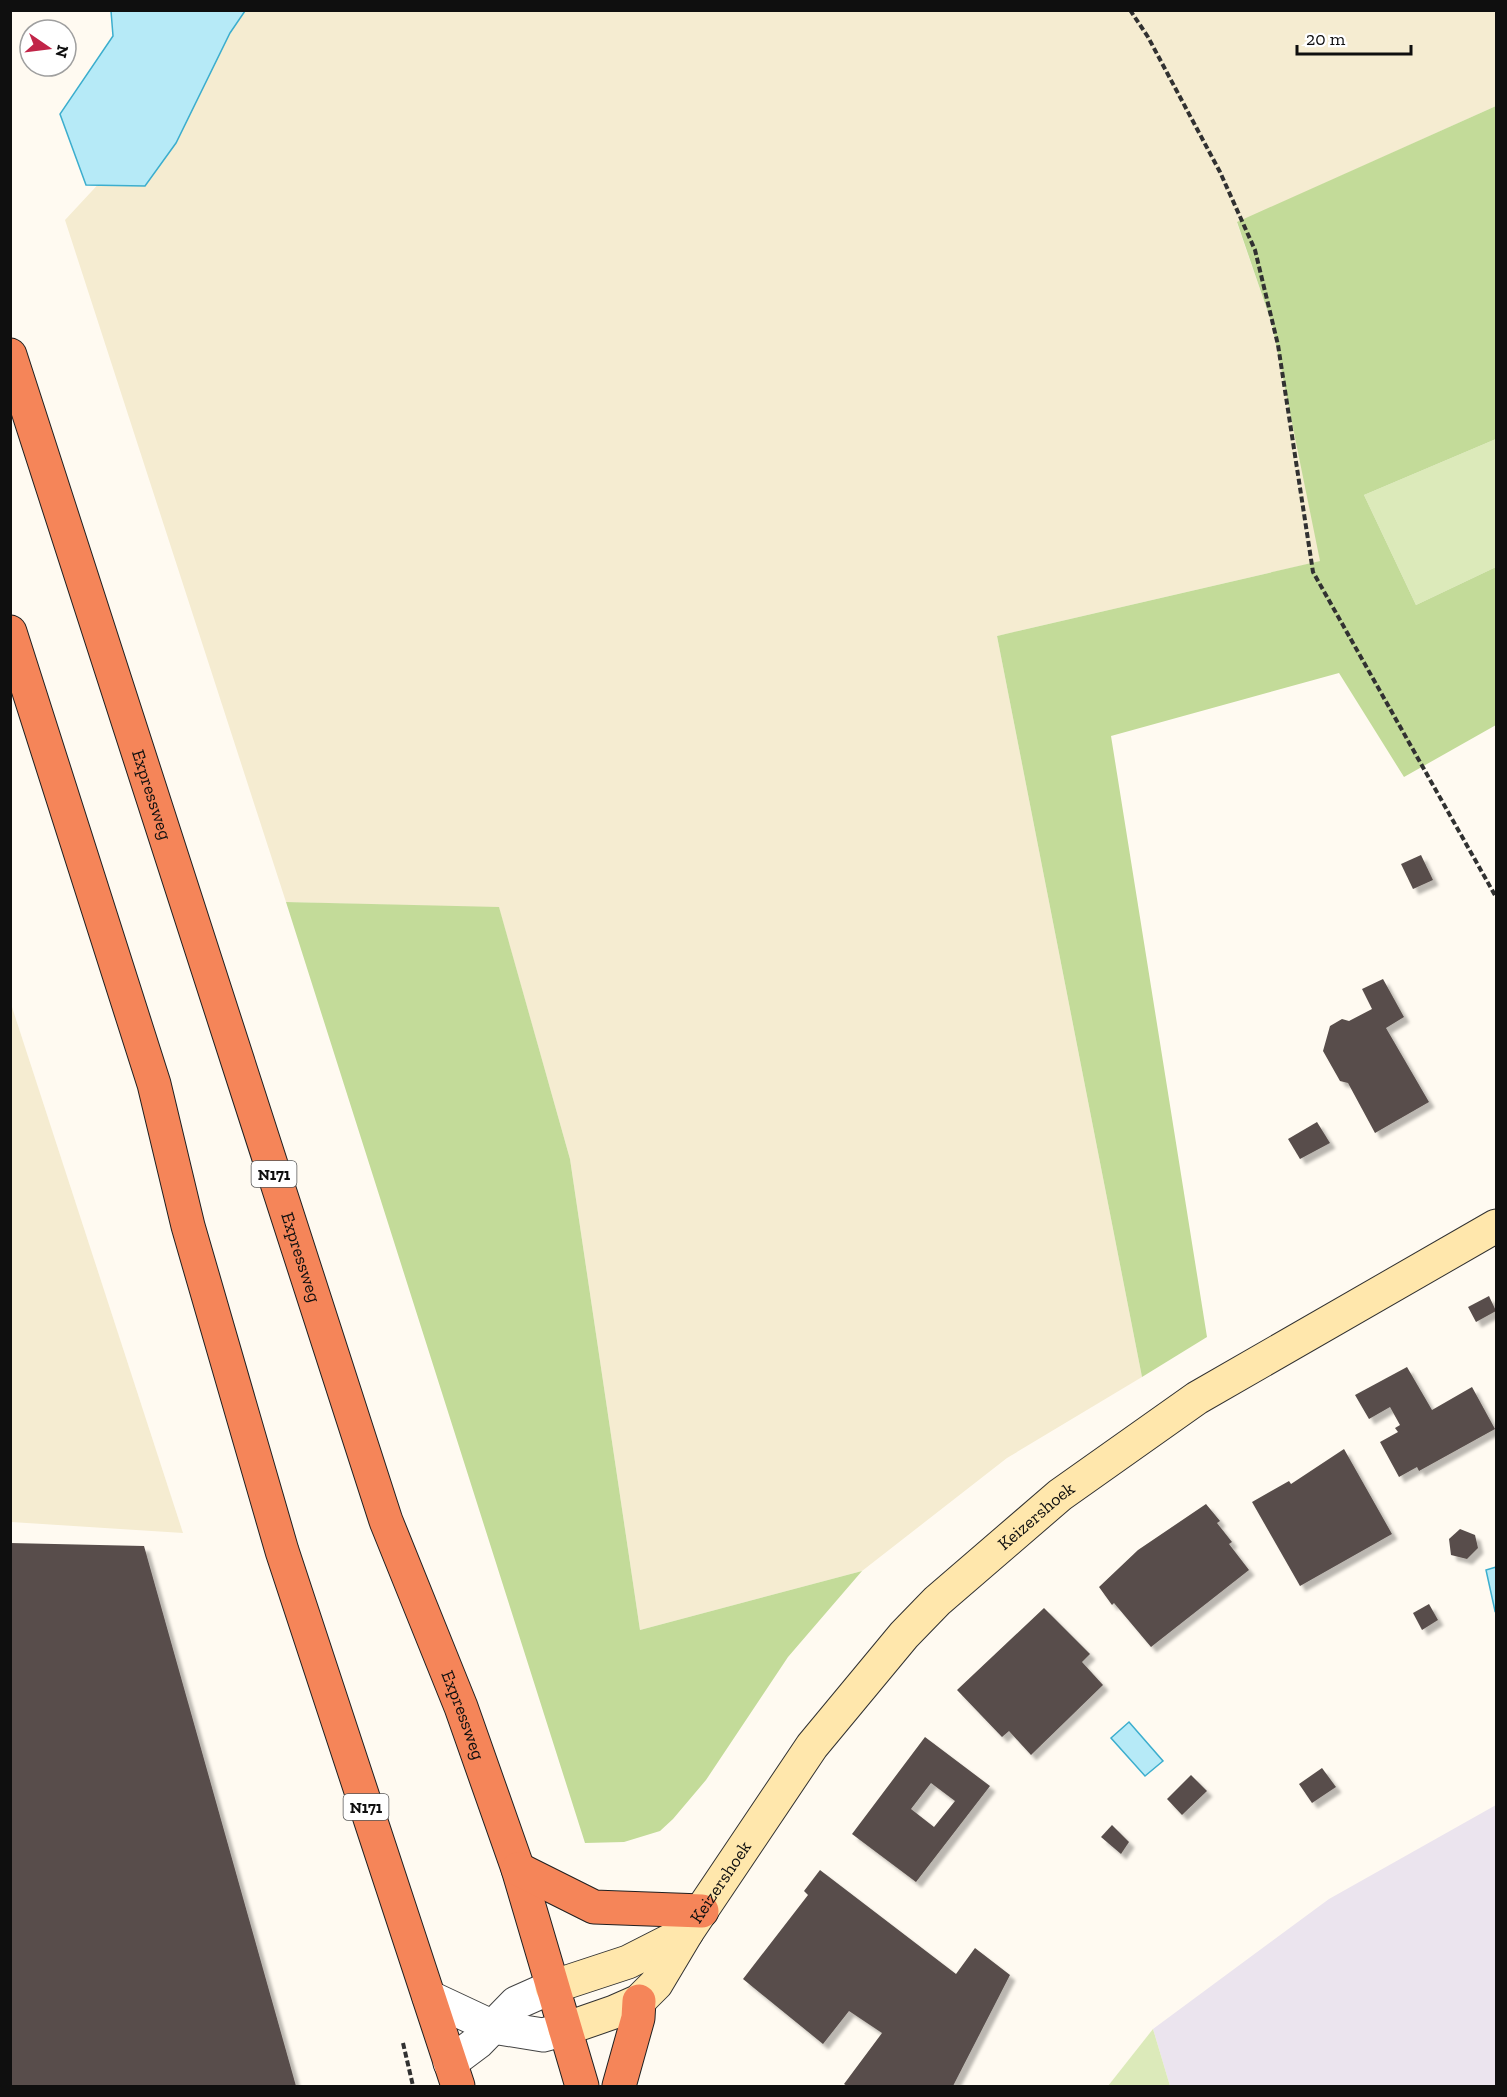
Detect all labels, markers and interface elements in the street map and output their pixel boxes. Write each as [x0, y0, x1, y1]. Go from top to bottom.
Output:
north arrow [18, 18, 78, 78]
scale bar [1297, 18, 1411, 56]
text: 20 m [1306, 28, 1346, 50]
text: N [51, 43, 73, 60]
street label: Expressweg [127, 747, 177, 843]
road number: N171 [252, 1161, 296, 1187]
street label: Expressweg [276, 1209, 326, 1305]
street label: Keizershoek [993, 1477, 1079, 1555]
street label: Expressweg [436, 1667, 490, 1763]
road number: N171 [344, 1794, 388, 1820]
street label: Keizershoek [685, 1836, 756, 1927]

